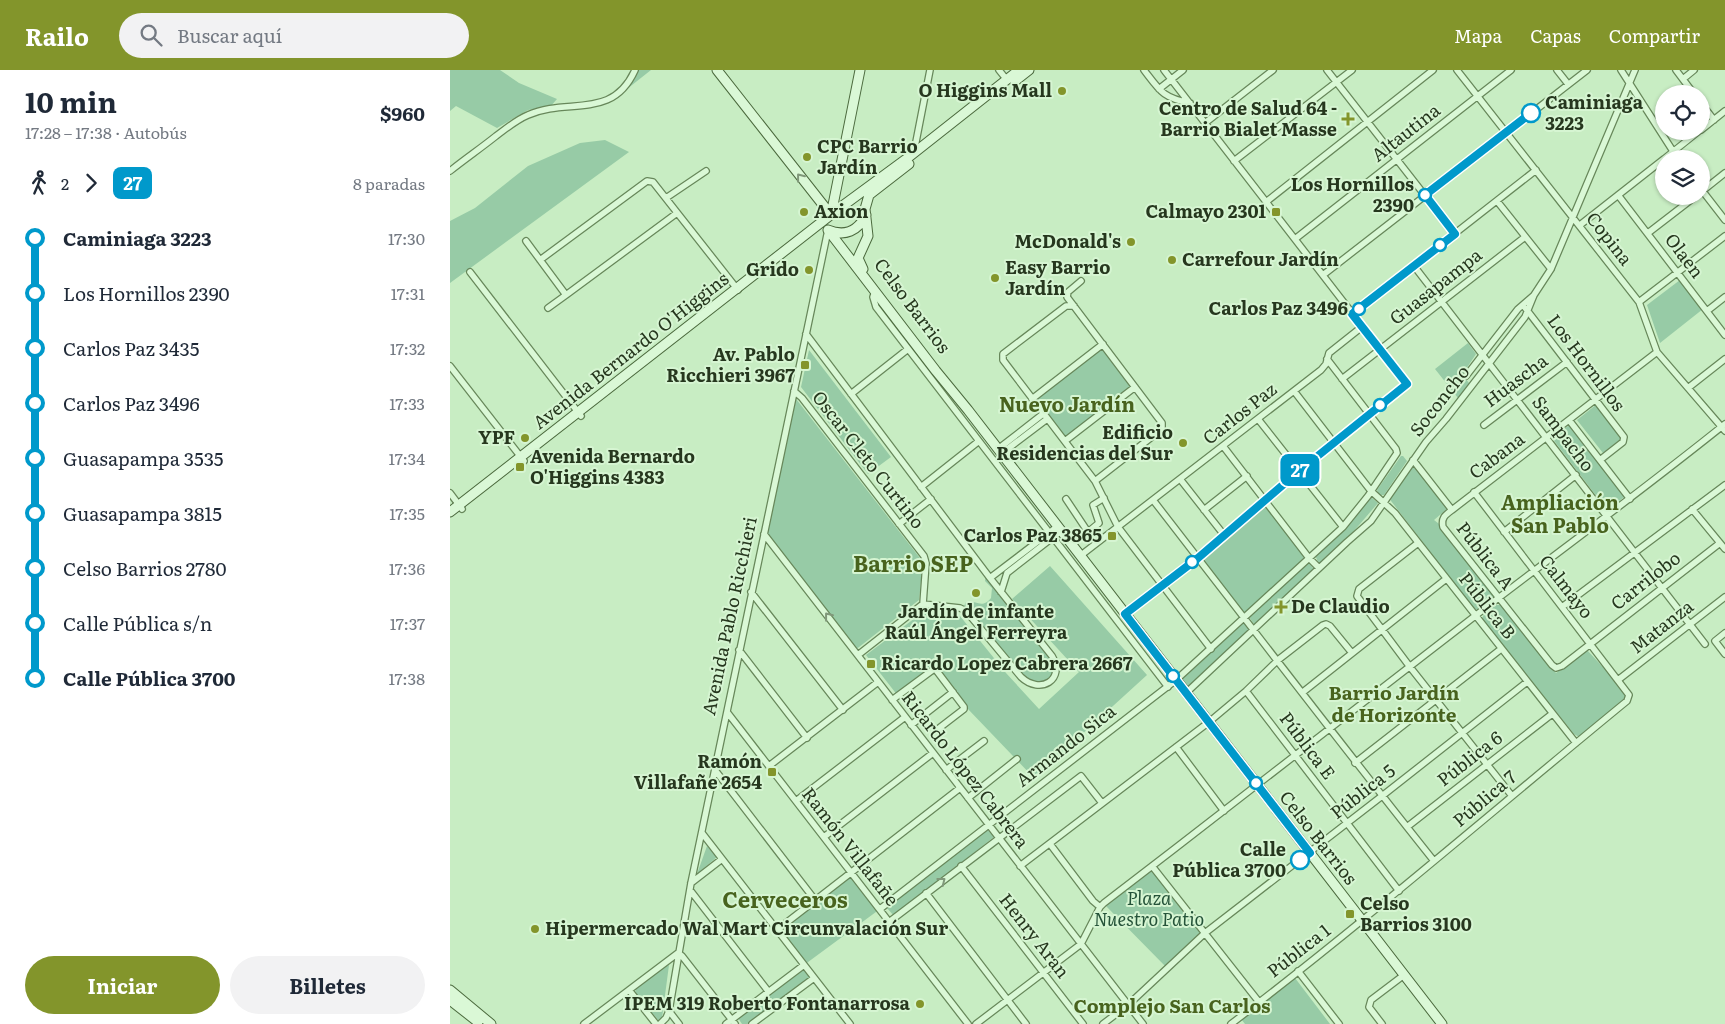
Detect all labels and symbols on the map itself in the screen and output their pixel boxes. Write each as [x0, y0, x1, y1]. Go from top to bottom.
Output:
place label: O Higgins Mall [918, 76, 1052, 103]
marker: O Higgins Mall [1056, 85, 1068, 97]
place label: Caminiaga 3223 [1545, 88, 1644, 136]
place label: Centro de Salud 64 - Barrio Bialet Masse [1159, 94, 1337, 142]
street label: Altautina [1365, 96, 1446, 167]
marker: Caminiaga 3223 [1521, 103, 1541, 123]
marker: Centro de Salud 64 - Barrio Bialet Masse [1341, 112, 1355, 126]
place label: CPC Barrio Jardín [817, 132, 918, 180]
marker: CPC Barrio Jardín [801, 151, 813, 163]
place label: Los Hornillos 2390 [1291, 170, 1414, 218]
one-way arrow [798, 174, 806, 183]
marker: Los Hornillos 2390 [1418, 188, 1432, 202]
place label: Axion [814, 197, 869, 224]
place label: Calmayo 2301 [1145, 197, 1267, 224]
street label: Copina [1581, 205, 1640, 271]
marker: Axion [798, 206, 810, 218]
marker: Calmayo 2301 [1270, 206, 1282, 218]
place label: McDonald's [1015, 227, 1121, 254]
street label: Olaen [1659, 227, 1711, 283]
marker: McDonald's [1125, 236, 1137, 248]
unlabelled marker [1433, 238, 1447, 252]
street label: Guasapampa [1383, 241, 1487, 331]
place label: Carrefour Jardín [1182, 245, 1339, 272]
street label: Celso Barrios [868, 252, 958, 358]
place label: Easy Barrio Jardín [1005, 253, 1111, 301]
marker: Carrefour Jardín [1166, 254, 1178, 266]
place label: Grido [746, 255, 799, 282]
marker: Grido [803, 264, 815, 276]
street label: Avenida Bernardo O'Higgins [526, 265, 734, 435]
marker: Easy Barrio Jardín [989, 272, 1001, 284]
place label: Carlos Paz 3496 [1209, 294, 1348, 321]
marker: Carlos Paz 3496 [1352, 302, 1366, 316]
street label: Los Hornillos [1542, 308, 1633, 416]
place label: Av. Pablo Ricchieri 3967 [666, 340, 795, 388]
street label: Huascha [1477, 346, 1553, 413]
marker: Av. Pablo Ricchieri 3967 [799, 359, 811, 371]
street label: Soconcho [1402, 359, 1475, 441]
street label: Carlos Paz [1196, 375, 1282, 450]
street label: Oscar Cleto Curtino [807, 384, 932, 534]
district label: Nuevo Jardín [999, 388, 1135, 418]
street label: Sampacho [1527, 389, 1602, 477]
unlabelled marker [1373, 398, 1387, 412]
place label: Edificio Residencias del Sur [996, 418, 1173, 466]
place label: YPF [478, 423, 515, 450]
street label: Cabana [1463, 425, 1530, 485]
marker: YPF [519, 432, 531, 444]
marker: Edificio Residencias del Sur [1177, 437, 1189, 449]
place label: Avenida Bernardo O'Higgins 4383 [530, 442, 695, 490]
line badge: 27 [1278, 454, 1322, 486]
marker: Avenida Bernardo O'Higgins 4383 [514, 461, 526, 473]
district label: Ampliación San Pablo [1501, 486, 1619, 539]
street label: Avenida Pablo Ricchieri [694, 514, 763, 717]
street label: Pública A [1451, 515, 1521, 595]
place label: Carlos Paz 3865 [963, 521, 1102, 548]
marker: Carlos Paz 3865 [1106, 530, 1118, 542]
street label: Carrilobo [1604, 544, 1686, 616]
district label: Barrio SEP [853, 546, 973, 579]
street label: Calmayo [1534, 548, 1601, 624]
unlabelled marker [1185, 555, 1199, 569]
street label: Pública B [1453, 566, 1523, 645]
marker: Jardín de infante Raúl Ángel Ferreyra [970, 587, 982, 599]
place label: De Claudio [1291, 592, 1390, 619]
street label: Matanza [1624, 592, 1699, 659]
place label: Jardín de infante Raúl Ángel Ferreyra [885, 597, 1068, 645]
marker: De Claudio [1275, 601, 1287, 613]
one-way arrow [825, 613, 833, 622]
place label: Ricardo Lopez Cabrera 2667 [881, 649, 1133, 676]
marker: Ricardo Lopez Cabrera 2667 [865, 658, 877, 670]
unlabelled marker [1166, 669, 1180, 683]
district label: Barrio Jardín de Horizonte [1329, 678, 1459, 728]
street label: Ricardo López Cabrera [896, 685, 1037, 854]
street label: Armando Sica [1009, 697, 1121, 793]
street label: Pública E [1274, 706, 1343, 784]
street label: Pública 6 [1431, 723, 1508, 792]
place label: Ramón Villafañe 2654 [634, 747, 762, 795]
street label: Pública 5 [1324, 757, 1400, 825]
street label: Pública 7 [1446, 763, 1522, 833]
marker: Ramón Villafañe 2654 [766, 766, 778, 778]
unlabelled marker [1249, 776, 1263, 790]
street label: Ramón Villafañe [796, 781, 906, 911]
street label: Celso Barrios [1274, 784, 1365, 890]
place label: Calle Pública 3700 [1172, 835, 1286, 883]
marker: Calle Pública 3700 [1290, 850, 1310, 870]
one-way arrow [936, 878, 946, 887]
district label: Cerveceros [722, 882, 848, 915]
park label: Plaza Nuestro Patio [1094, 884, 1204, 932]
street label: Henry Aran [993, 887, 1077, 983]
place label: Celso Barrios 3100 [1360, 889, 1472, 937]
marker: Celso Barrios 3100 [1344, 908, 1356, 920]
place label: Hipermercado Wal Mart Circunvalación Sur [545, 914, 948, 941]
street label: Pública 1 [1261, 916, 1336, 983]
marker: Hipermercado Wal Mart Circunvalación Sur [529, 923, 541, 935]
place label: IPEM 319 Roberto Fontanarrosa [624, 989, 911, 1016]
district label: Complejo San Carlos [1073, 991, 1271, 1019]
marker: IPEM 319 Roberto Fontanarrosa [914, 998, 926, 1010]

